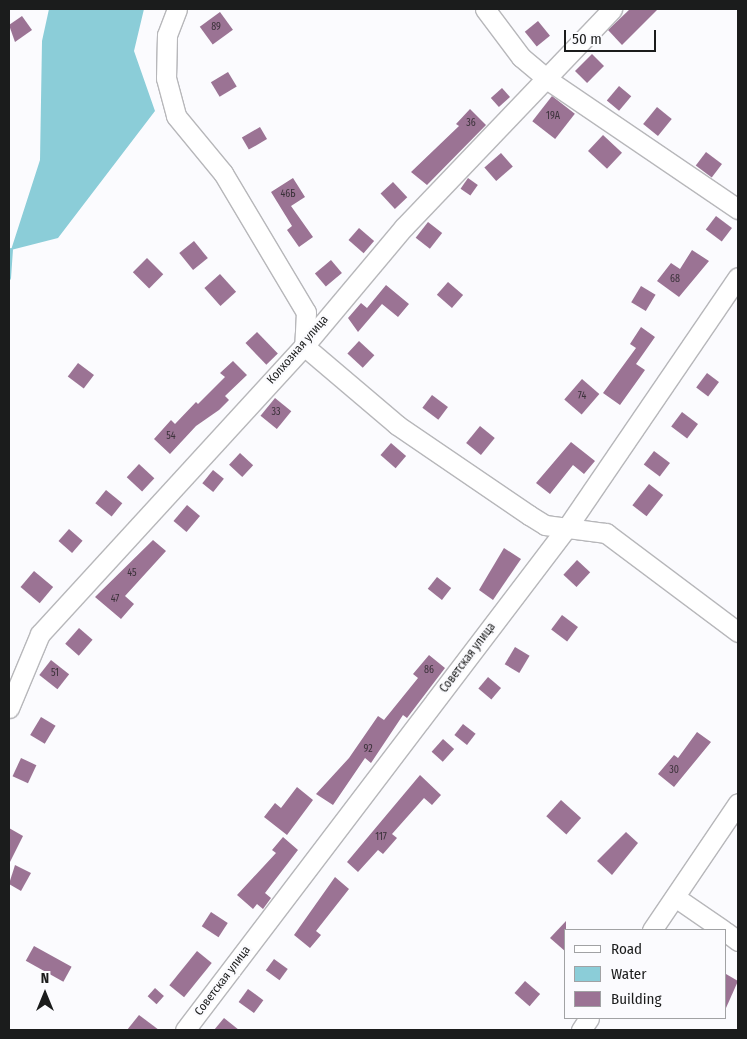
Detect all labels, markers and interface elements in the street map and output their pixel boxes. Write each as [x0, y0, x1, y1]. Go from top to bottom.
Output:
scale bar [567, 20, 660, 52]
house number: 89 [211, 22, 221, 34]
text: 50 m [572, 30, 602, 48]
house number: 19А [546, 111, 560, 123]
house number: 36 [466, 118, 476, 130]
house number: 46Б [280, 189, 296, 201]
house number: 68 [670, 274, 680, 286]
street label: Колхозная улица [264, 313, 332, 387]
house number: 74 [578, 391, 586, 403]
house number: 33 [271, 407, 281, 419]
house number: 54 [166, 431, 176, 443]
house number: 45 [127, 568, 137, 580]
house number: 47 [111, 594, 119, 606]
street label: Советская улица [437, 620, 499, 696]
house number: 86 [424, 665, 434, 677]
house number: 51 [51, 668, 59, 680]
house number: 92 [363, 744, 373, 756]
house number: 30 [669, 765, 679, 777]
house number: 117 [375, 832, 387, 844]
legend [564, 929, 727, 1019]
text: Road [611, 940, 642, 958]
street label: Советская улица [192, 943, 254, 1019]
text: Water [611, 965, 646, 983]
north arrow [20, 969, 70, 1019]
text: N [41, 970, 49, 987]
text: Building [611, 990, 662, 1008]

